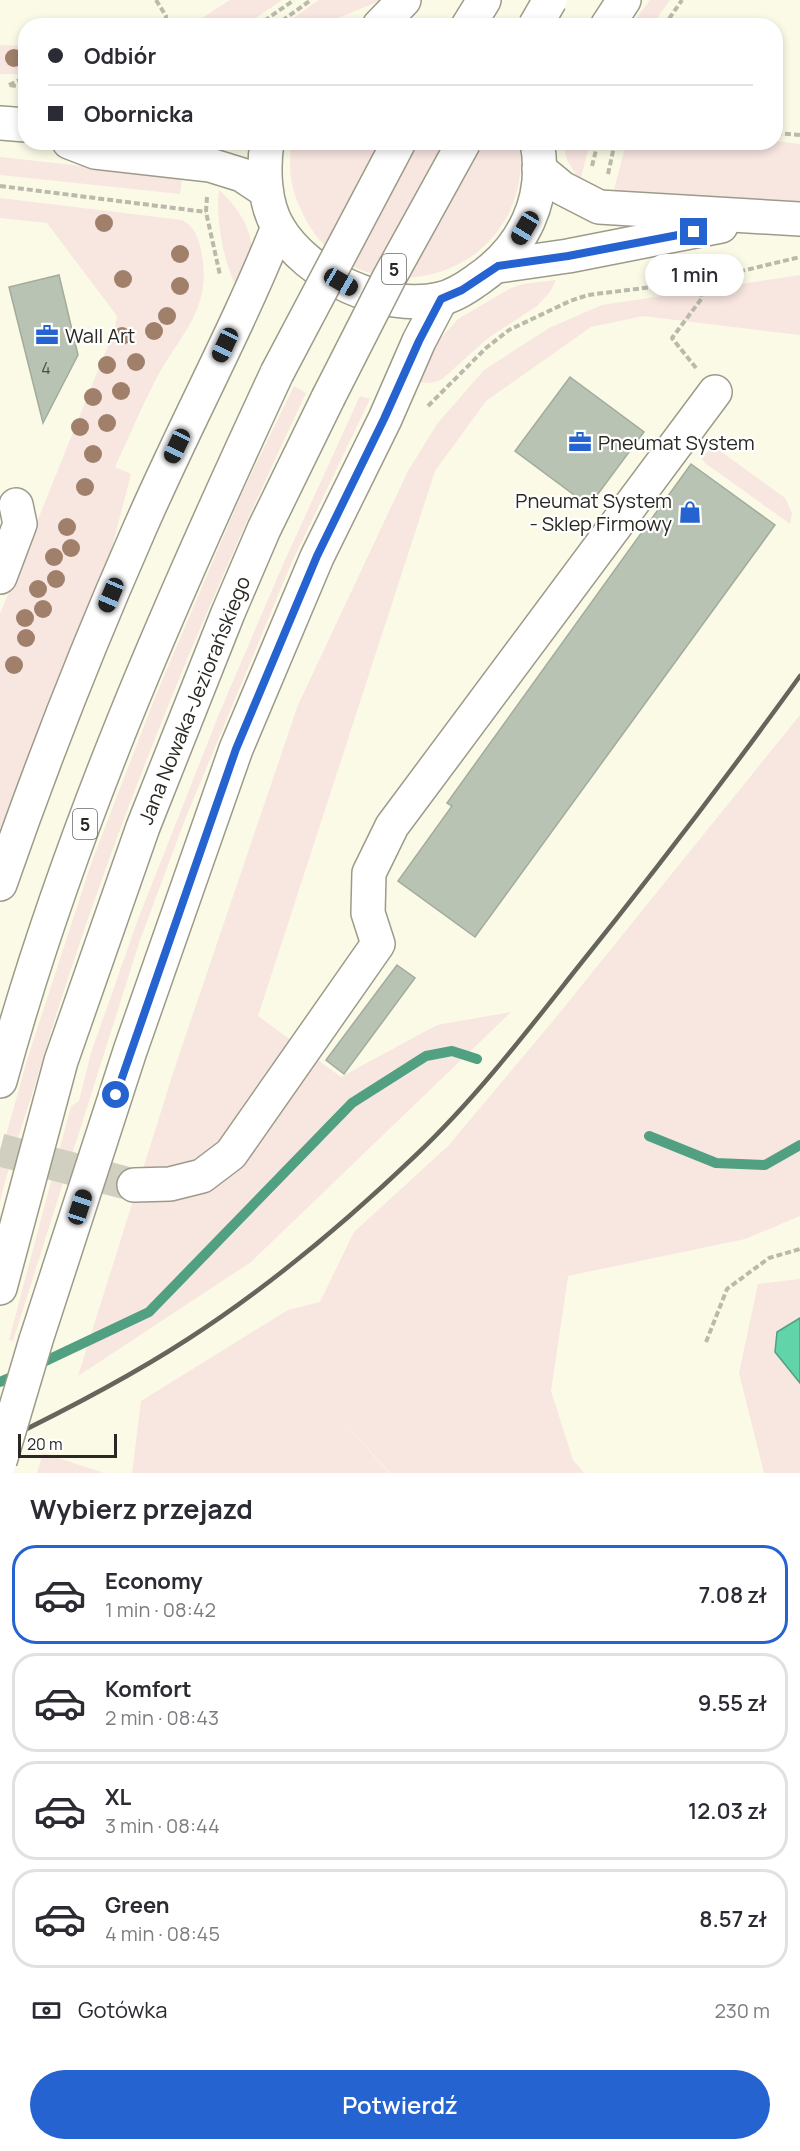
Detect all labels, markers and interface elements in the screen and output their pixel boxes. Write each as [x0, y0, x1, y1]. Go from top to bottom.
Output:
text: Odbiór [84, 41, 156, 71]
text: Obornicka [84, 99, 194, 129]
car [508, 208, 542, 248]
route end [680, 218, 707, 245]
callout: 1 min [644, 253, 744, 295]
road number: 5 [382, 254, 406, 284]
text: 1 min [671, 261, 718, 288]
car [321, 265, 361, 299]
office icon: Wall Art [34, 322, 60, 348]
place label: Wall Art [65, 322, 135, 349]
car [209, 325, 241, 365]
house number: 4 [41, 357, 51, 379]
car [161, 426, 193, 466]
office icon: Pneumat System [567, 429, 593, 455]
place label: Pneumat System [598, 429, 755, 456]
place label: Pneumat System - Sklep Firmowy [515, 487, 672, 537]
shop icon: Pneumat System - Sklep Firmowy [677, 499, 703, 525]
street label: Jana Nowaka-Jeziorańskiego [132, 572, 256, 828]
car [96, 575, 126, 615]
road number: 5 [73, 809, 97, 839]
route start [102, 1081, 129, 1108]
car [66, 1187, 94, 1227]
scale bar [18, 1431, 117, 1458]
text: 20 m [27, 1433, 63, 1455]
text: Wybierz przejazd [30, 1490, 253, 1527]
text: Economy [105, 1566, 203, 1596]
icon: car [33, 1568, 87, 1622]
text: 7.08 zł [699, 1580, 767, 1610]
text: 1 min · 08:42 [105, 1596, 216, 1623]
text: Komfort [105, 1674, 192, 1704]
icon: car [33, 1676, 87, 1730]
text: 9.55 zł [698, 1688, 767, 1718]
text: 2 min · 08:43 [105, 1704, 219, 1731]
text: XL [105, 1782, 131, 1812]
icon: car [33, 1784, 87, 1838]
text: 12.03 zł [688, 1796, 767, 1826]
text: 3 min · 08:44 [105, 1812, 220, 1839]
text: Green [105, 1890, 170, 1920]
icon: car [33, 1892, 87, 1946]
text: 8.57 zł [699, 1904, 767, 1934]
text: 4 min · 08:45 [105, 1920, 220, 1947]
icon: cash [30, 1994, 63, 2027]
text: Gotówka [78, 1995, 167, 2025]
text: 230 m [714, 1997, 770, 2024]
button: Potwierdź [30, 2070, 770, 2139]

